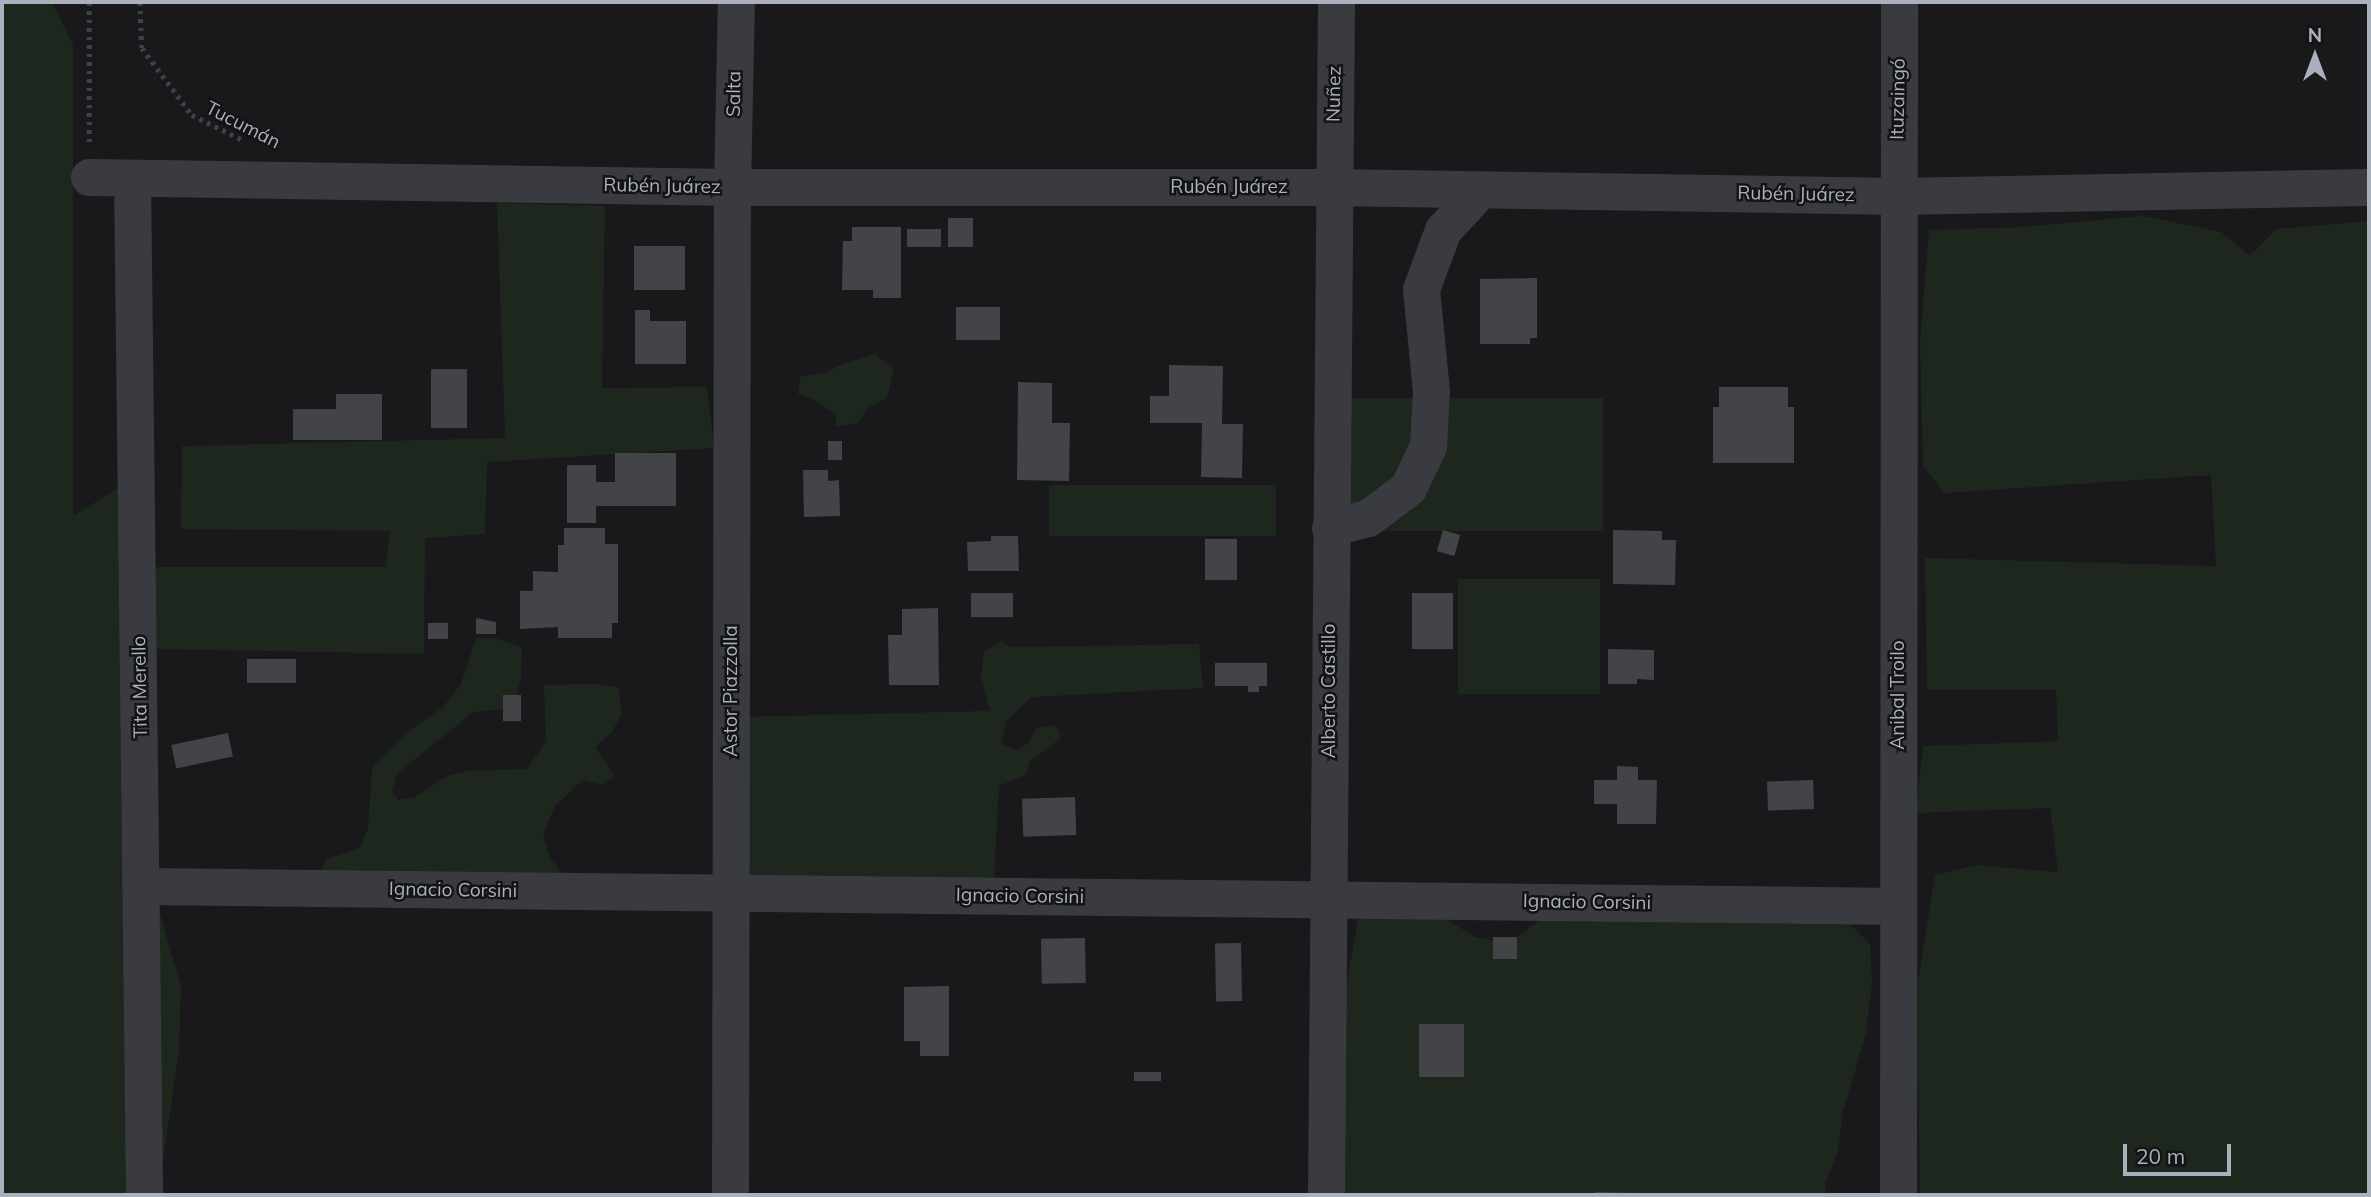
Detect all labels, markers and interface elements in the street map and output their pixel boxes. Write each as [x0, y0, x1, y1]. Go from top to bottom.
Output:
north arrow [2280, 21, 2350, 91]
text: N [2308, 23, 2322, 47]
street label: Ituzaingó [1886, 58, 1910, 140]
street label: Nuñez [1322, 66, 1346, 122]
street label: Salta [722, 71, 746, 117]
street label: Tucumán [202, 97, 284, 153]
street label: Rubén Juárez [603, 174, 721, 198]
street label: Rubén Juárez [1170, 176, 1288, 198]
street label: Rubén Juárez [1737, 182, 1855, 206]
street label: Alberto Castillo [1318, 624, 1340, 758]
street label: Astor Piazzolla [720, 625, 742, 757]
street label: Tita Merello [128, 635, 152, 739]
street label: Anibal Troilo [1887, 640, 1909, 750]
street label: Ignacio Corsini [389, 877, 517, 903]
street label: Ignacio Corsini [956, 883, 1084, 909]
street label: Ignacio Corsini [1523, 889, 1651, 915]
scale bar [2126, 1130, 2234, 1174]
text: 20 m [2136, 1143, 2185, 1169]

